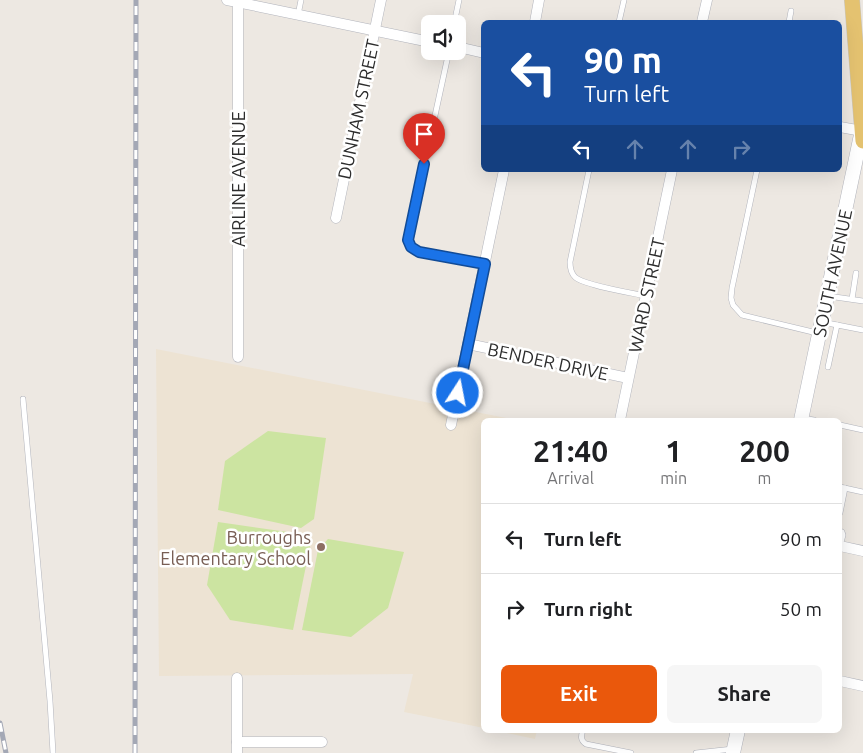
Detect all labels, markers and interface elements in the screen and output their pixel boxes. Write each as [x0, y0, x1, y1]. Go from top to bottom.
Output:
map controls [421, 15, 466, 60]
button: sound [421, 15, 466, 60]
street label: DUNHAM STREET [333, 37, 383, 181]
icon: left [501, 40, 566, 105]
text: 90 m [584, 40, 662, 80]
text: Turn left [584, 81, 669, 106]
street label: AIRLINE AVENUE [228, 111, 248, 247]
pin [403, 113, 445, 164]
icon: arrive [410, 120, 438, 148]
icon: left [568, 135, 596, 163]
icon: ahead [621, 135, 649, 163]
icon: ahead [674, 135, 702, 163]
icon: right [727, 135, 755, 163]
street label: SOUTH AVENUE [809, 207, 855, 339]
street label: WARD STREET [624, 236, 668, 354]
street label: BENDER DRIVE [486, 338, 610, 384]
position arrow [431, 366, 483, 418]
text: 21:40 [533, 434, 608, 468]
text: 1 [665, 434, 682, 468]
text: 200 [739, 434, 790, 468]
text: Arrival [547, 469, 594, 487]
text: min [660, 469, 687, 487]
text: m [758, 469, 771, 487]
icon: left [501, 525, 529, 553]
place label: Burroughs Elementary School [160, 527, 311, 568]
text: Turn left [544, 528, 622, 550]
text: 90 m [780, 528, 822, 550]
marker: Burroughs Elementary School [315, 541, 327, 553]
icon: right [501, 595, 529, 623]
text: Turn right [544, 598, 632, 620]
text: 50 m [780, 598, 822, 620]
button: Exit [501, 665, 657, 723]
button: Share [667, 665, 822, 723]

